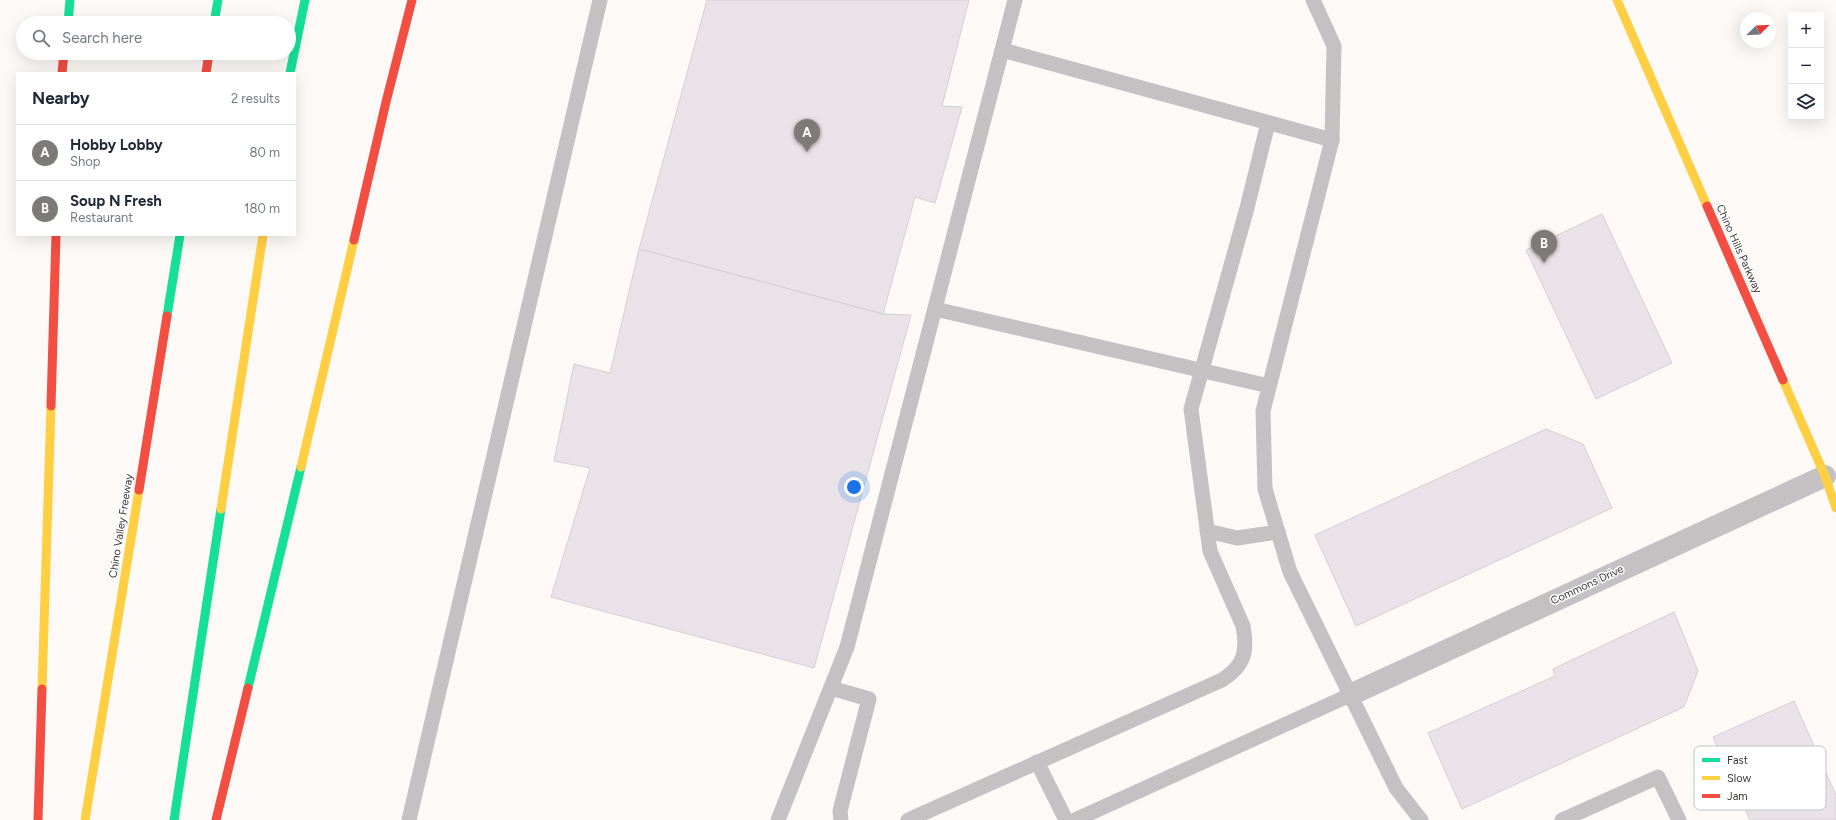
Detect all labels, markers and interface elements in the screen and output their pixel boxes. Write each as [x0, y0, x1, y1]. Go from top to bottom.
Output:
north arrow [1740, 12, 1776, 48]
map controls [1788, 12, 1824, 120]
button: + [1788, 12, 1824, 48]
search box [16, 16, 296, 60]
icon: search [30, 27, 52, 49]
text: Search here [62, 29, 142, 47]
button: − [1788, 48, 1824, 84]
button: layers [1788, 84, 1824, 120]
text: Nearby [32, 88, 90, 108]
text: 2 results [231, 91, 280, 106]
pin: A [794, 119, 820, 152]
text: Hobby Lobby [70, 136, 163, 154]
text: A [40, 145, 50, 160]
text: 80 m [249, 145, 280, 160]
text: Shop [70, 154, 100, 169]
text: Soup N Fresh [70, 192, 162, 210]
text: B [41, 201, 49, 216]
text: 180 m [244, 201, 280, 216]
street label: Chino Hills Parkway [1714, 202, 1765, 296]
text: Restaurant [70, 210, 133, 225]
pin: B [1531, 230, 1557, 263]
street label: Chino Valley Freeway [106, 473, 136, 579]
your location [844, 477, 864, 497]
street label: Commons Drive [1549, 562, 1625, 608]
legend [1694, 746, 1826, 810]
text: Fast [1727, 754, 1748, 767]
text: Slow [1727, 772, 1751, 785]
text: Jam [1727, 790, 1748, 803]

